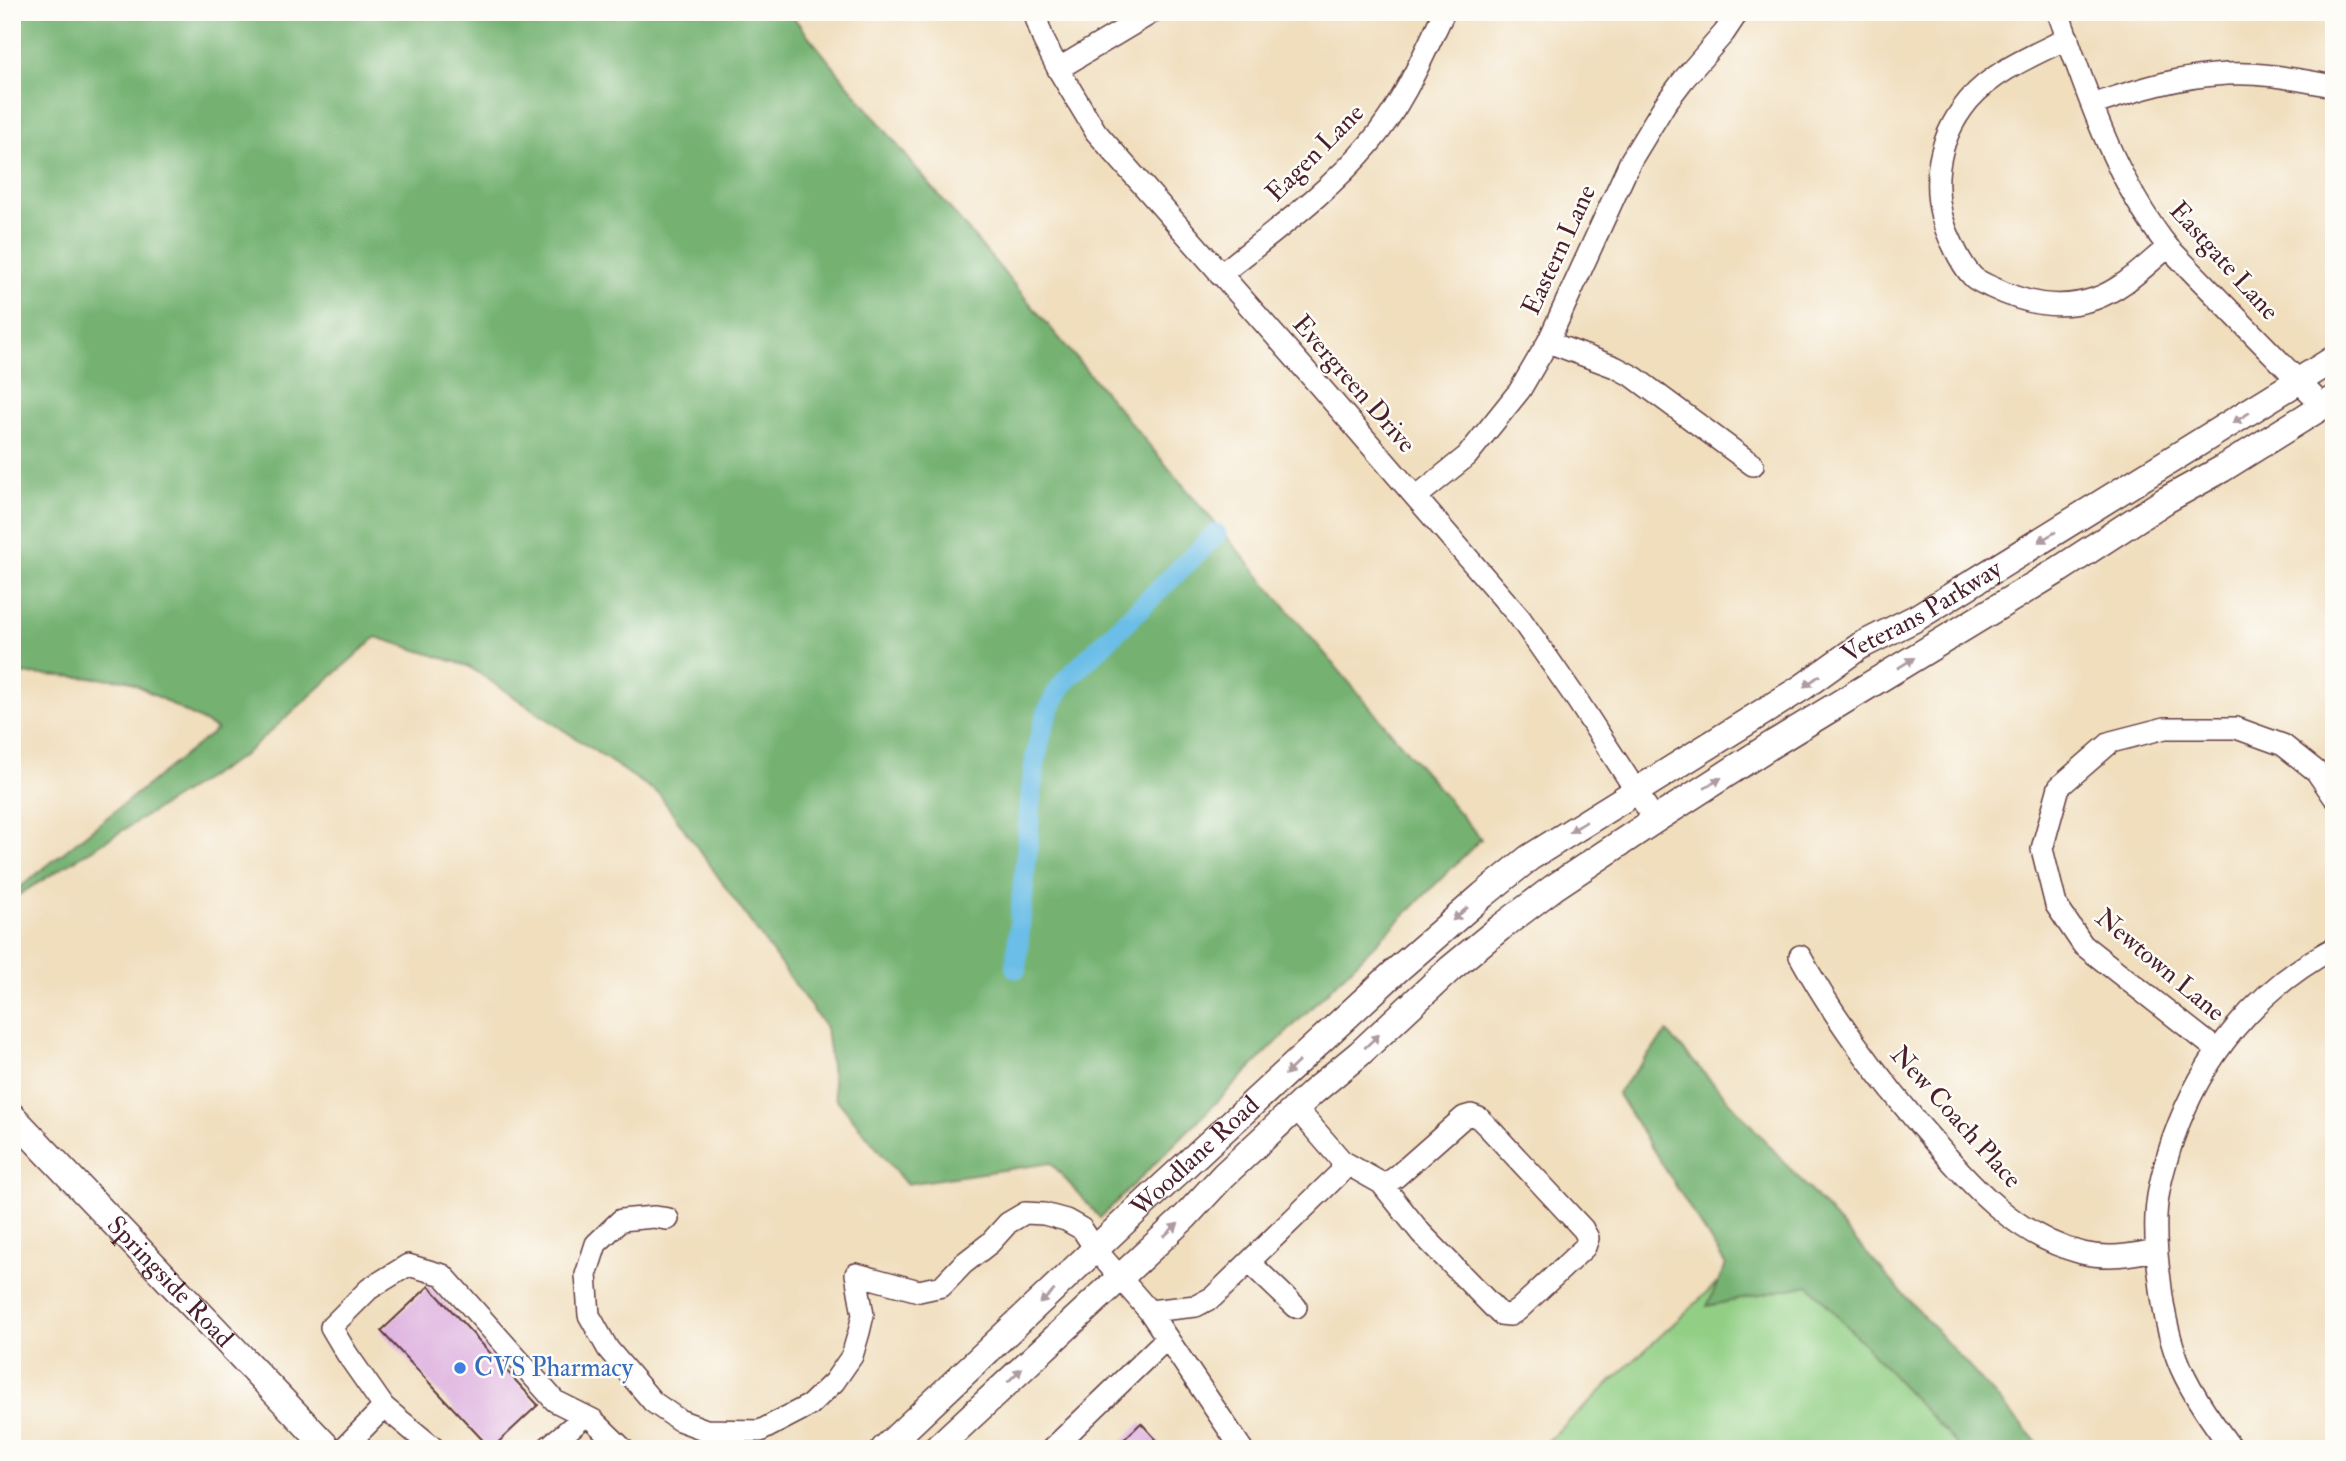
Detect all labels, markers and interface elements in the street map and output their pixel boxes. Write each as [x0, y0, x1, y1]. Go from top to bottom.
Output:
street label: Eagen Lane [1259, 97, 1371, 209]
street label: Eastern Lane [1515, 180, 1603, 320]
street label: Eastgate Lane [2162, 195, 2286, 327]
street label: Evergreen Drive [1285, 309, 1423, 460]
one-way arrow [2231, 411, 2251, 424]
one-way arrow [2038, 531, 2057, 543]
street label: Veterans Parkway [1835, 553, 2008, 670]
one-way arrow [1897, 657, 1916, 670]
one-way arrow [1802, 674, 1821, 687]
one-way arrow [1703, 776, 1722, 789]
one-way arrow [1569, 820, 1588, 833]
street label: Newtown Lane [2089, 902, 2231, 1028]
one-way arrow [1451, 906, 1469, 922]
one-way arrow [1363, 1034, 1380, 1050]
street label: New Coach Place [1884, 1039, 2028, 1195]
one-way arrow [1284, 1060, 1301, 1077]
street label: Woodlane Road [1123, 1089, 1266, 1224]
street label: Springside Road [100, 1209, 240, 1354]
one-way arrow [1162, 1223, 1179, 1238]
one-way arrow [1038, 1289, 1056, 1305]
place label: CVS Pharmacy [474, 1352, 634, 1384]
marker: CVS Pharmacy [452, 1360, 468, 1376]
one-way arrow [1006, 1366, 1023, 1383]

